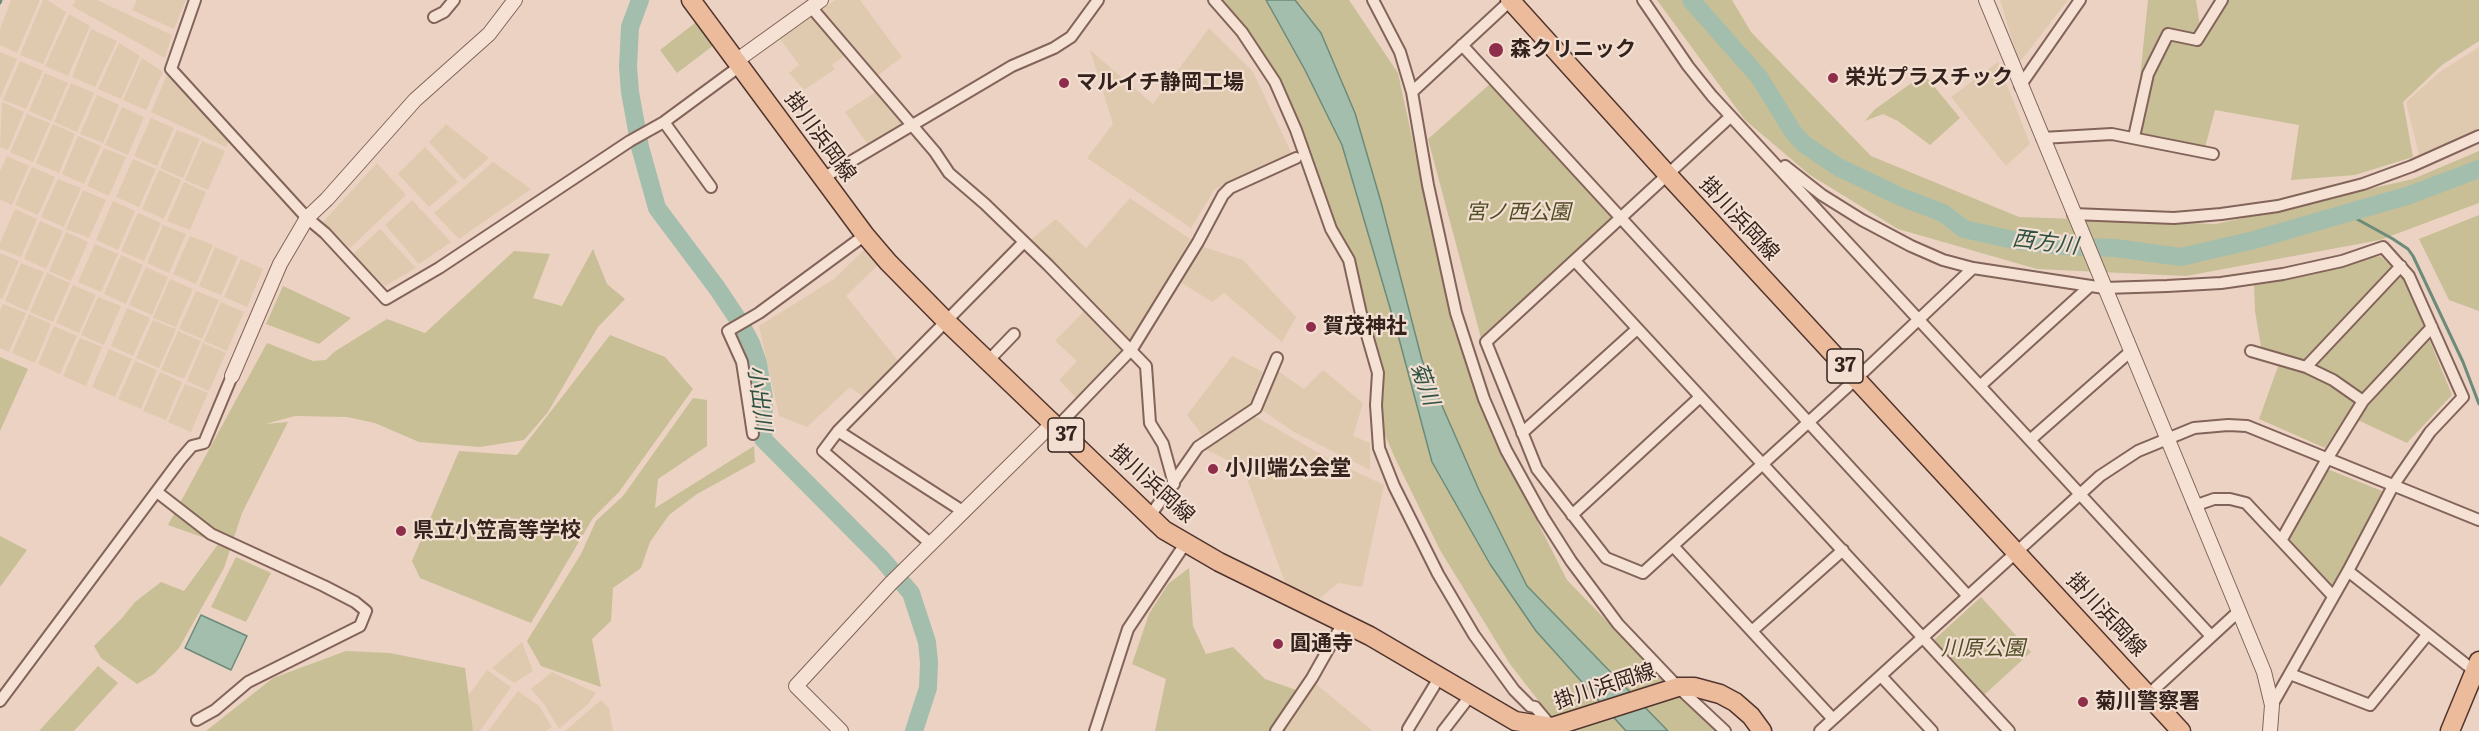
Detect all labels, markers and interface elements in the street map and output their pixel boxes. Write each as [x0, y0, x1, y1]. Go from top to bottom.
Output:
place label: 森クリニック [1510, 37, 1636, 63]
marker: 森クリニック [1487, 41, 1505, 59]
place label: 栄光プラスチック [1845, 65, 2013, 91]
place label: マルイチ静岡工場 [1076, 70, 1244, 96]
marker: 栄光プラスチック [1826, 71, 1840, 85]
marker: マルイチ静岡工場 [1057, 76, 1071, 90]
street label: 掛川浜岡線 [779, 87, 861, 187]
street label: 掛川浜岡線 [1694, 172, 1784, 266]
park label: 宮ノ西公園 [1466, 200, 1570, 226]
water label: 西方川 [2011, 226, 2079, 260]
place label: 賀茂神社 [1323, 314, 1407, 340]
marker: 賀茂神社 [1304, 320, 1318, 334]
road number: 37 [1827, 349, 1863, 383]
water label: 菊川 [1404, 359, 1444, 409]
water label: 小出川 [742, 364, 776, 432]
road number: 37 [1048, 418, 1084, 452]
street label: 掛川浜岡線 [1105, 440, 1199, 528]
place label: 小川端公会堂 [1225, 456, 1351, 482]
marker: 小川端公会堂 [1206, 462, 1220, 476]
place label: 県立小笠高等学校 [413, 518, 581, 544]
marker: 県立小笠高等学校 [394, 524, 408, 538]
street label: 掛川浜岡線 [2061, 568, 2151, 662]
place label: 圓通寺 [1290, 631, 1353, 657]
park label: 川原公園 [1941, 636, 2025, 662]
marker: 圓通寺 [1271, 637, 1285, 651]
street label: 掛川浜岡線 [1551, 659, 1659, 715]
place label: 菊川警察署 [2095, 689, 2200, 715]
marker: 菊川警察署 [2076, 695, 2090, 709]

